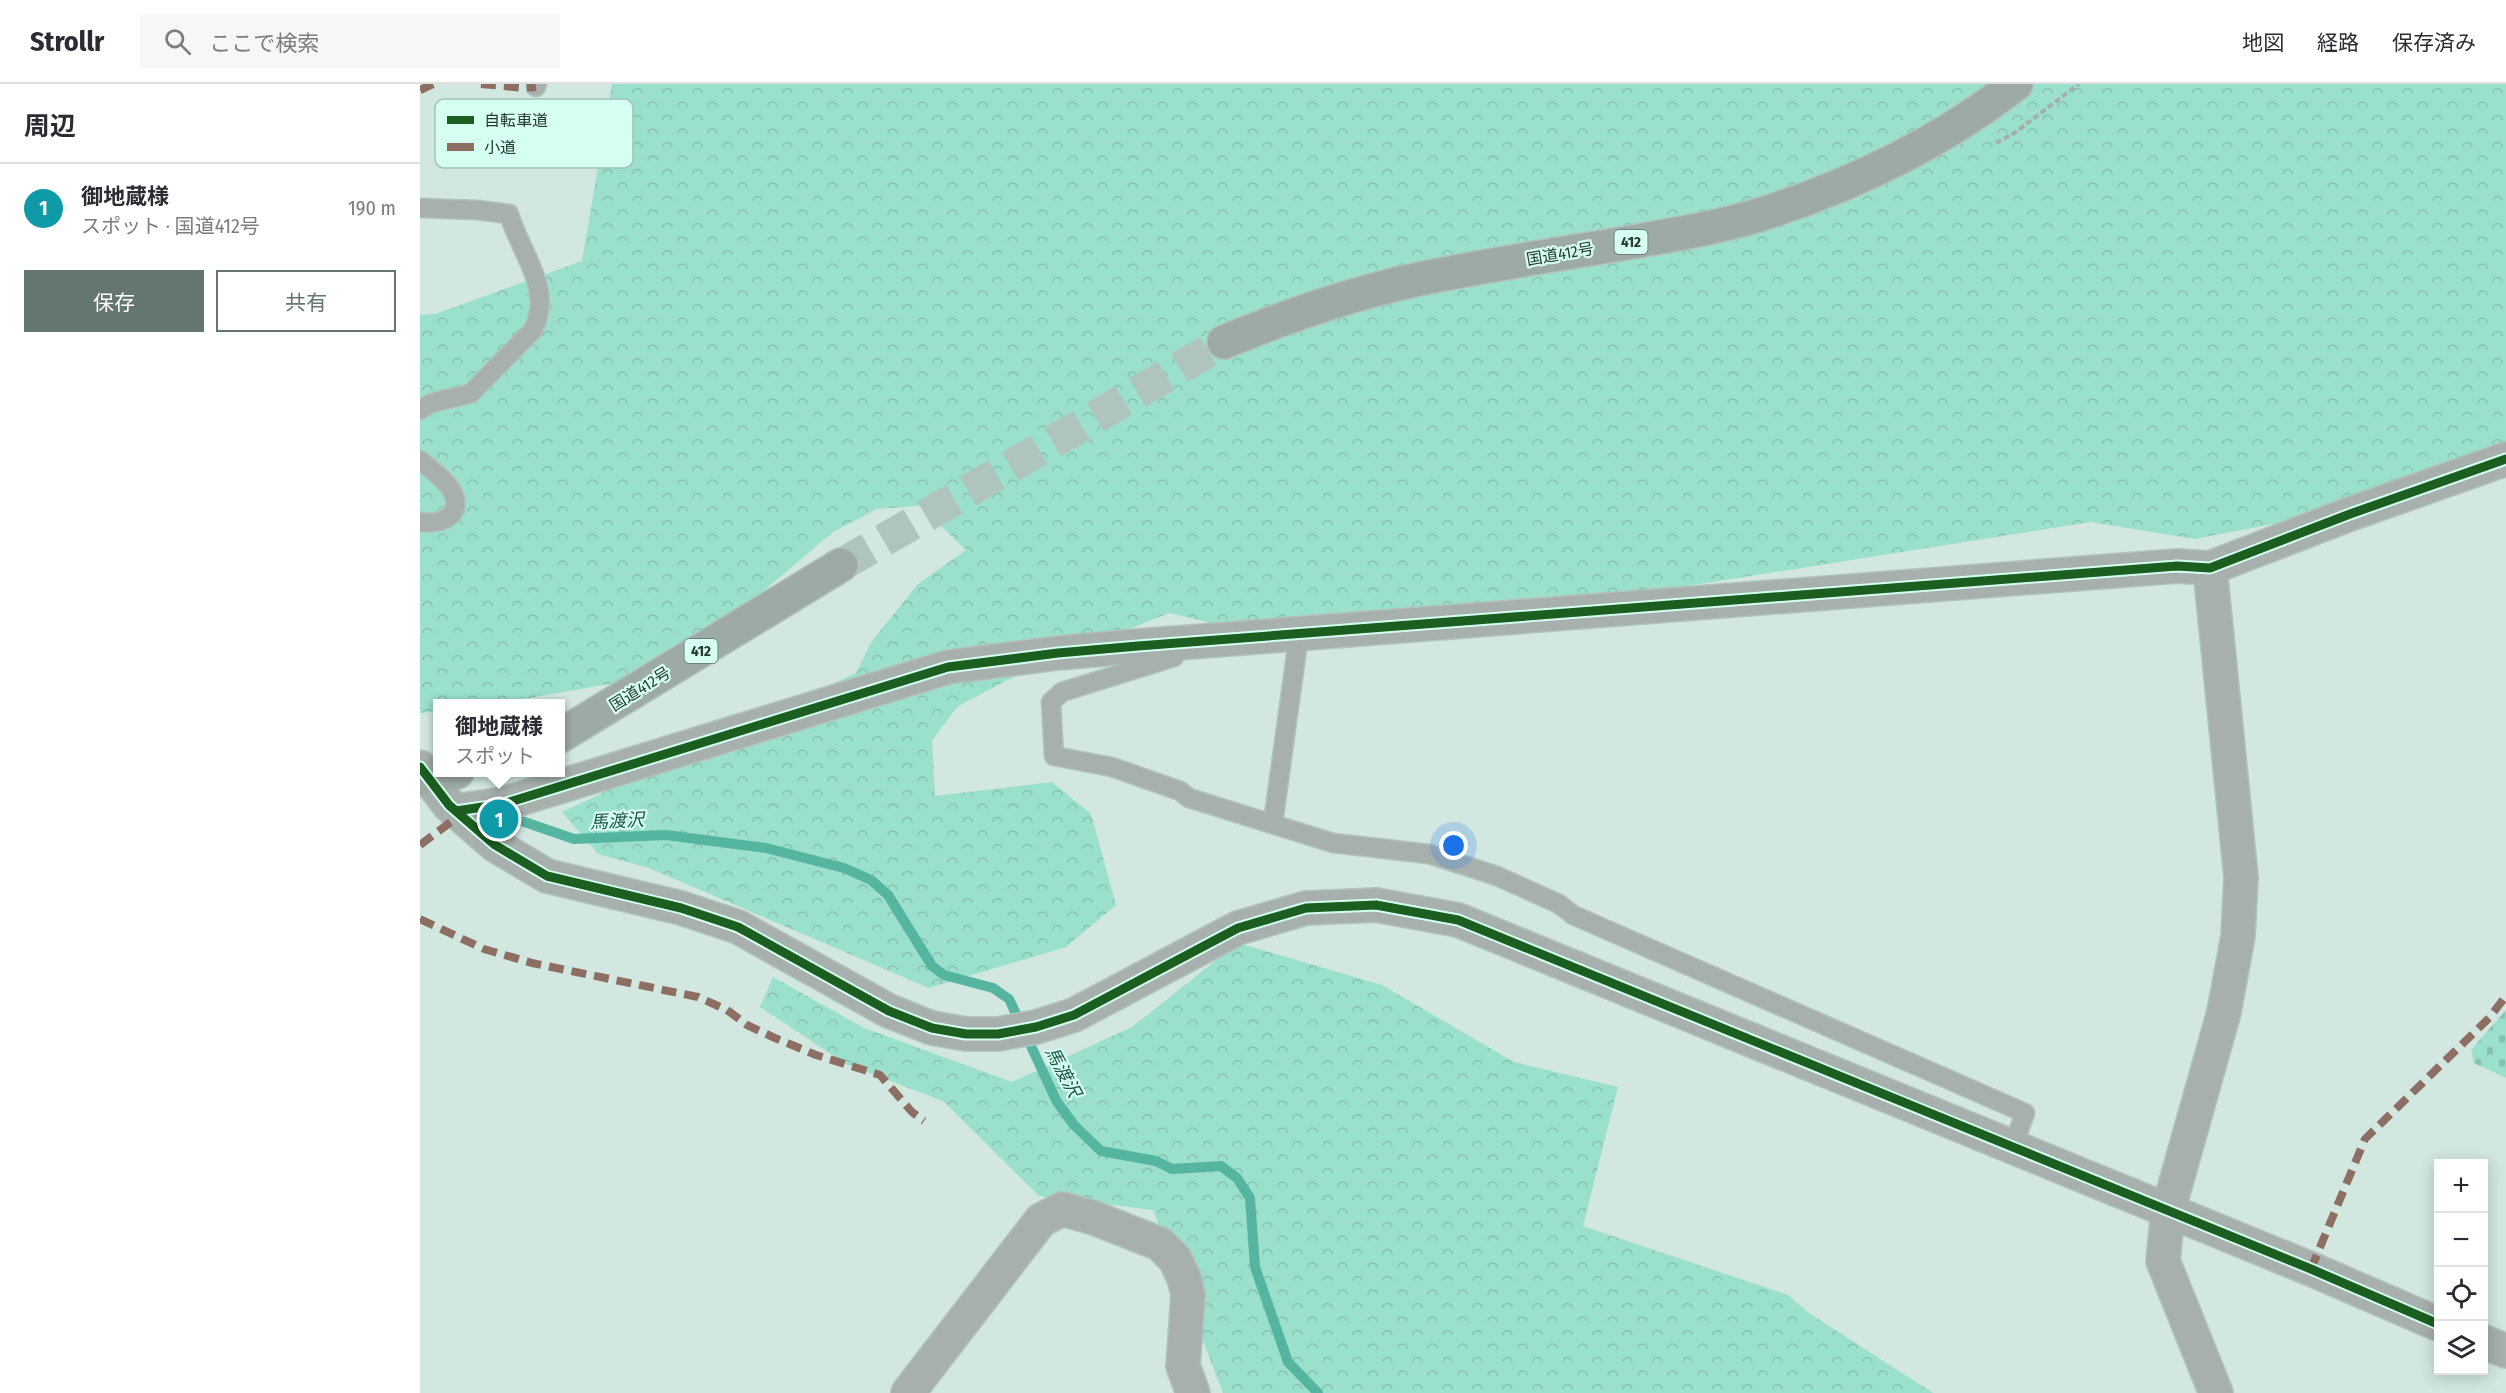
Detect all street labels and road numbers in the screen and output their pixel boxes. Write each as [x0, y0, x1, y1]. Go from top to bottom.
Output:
road number: 412 [1614, 230, 1648, 254]
street label: 国道412号 [1525, 239, 1595, 269]
road number: 412 [684, 639, 718, 663]
street label: 国道412号 [606, 663, 674, 715]

